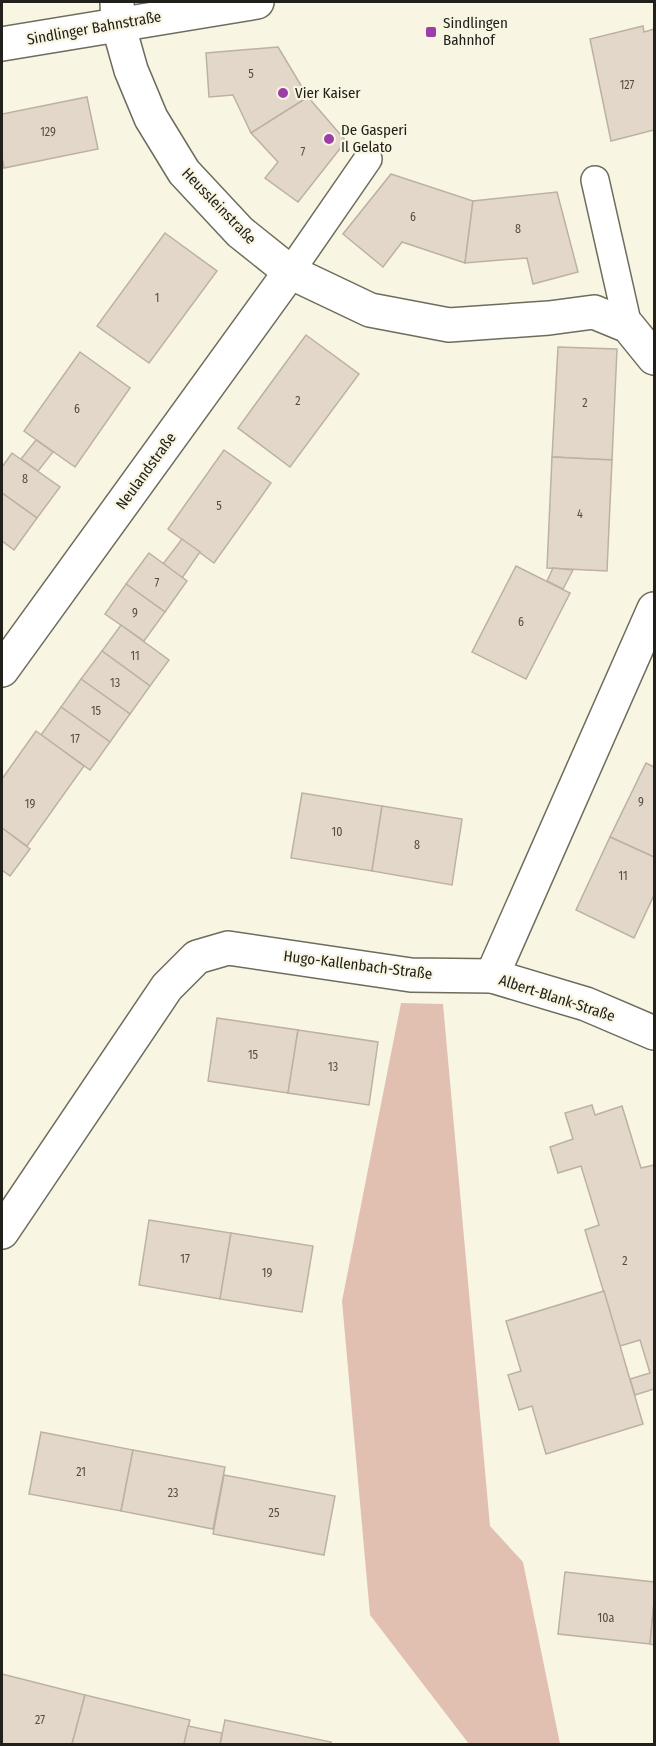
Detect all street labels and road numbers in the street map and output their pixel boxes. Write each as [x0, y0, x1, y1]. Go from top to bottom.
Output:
street label: Sindlinger Bahnstraße [25, 7, 163, 49]
street label: Heussleinstraße [178, 164, 260, 248]
street label: Neulandstraße [112, 429, 180, 513]
street label: Hugo-Kallenbach-Straße [283, 947, 433, 983]
street label: Albert-Blank-Straße [497, 971, 617, 1025]

